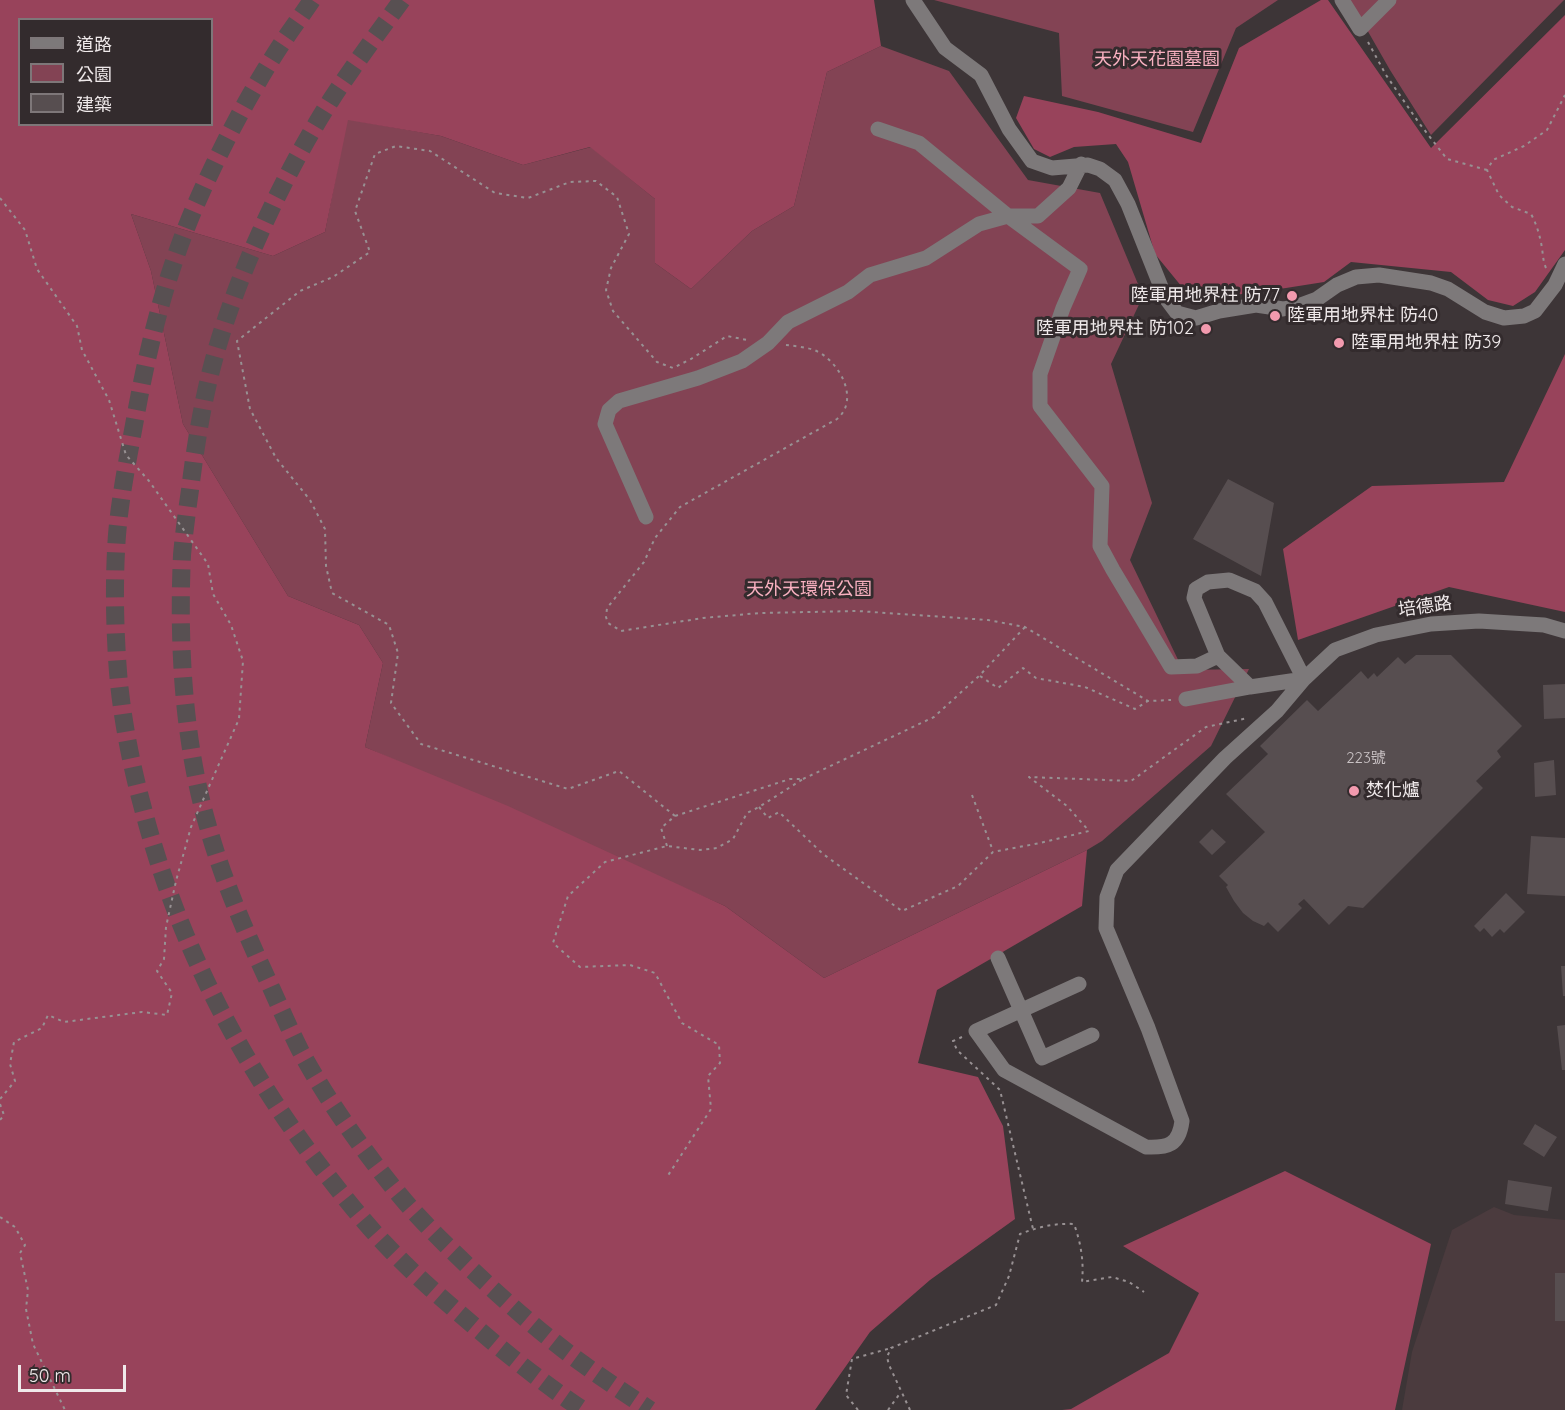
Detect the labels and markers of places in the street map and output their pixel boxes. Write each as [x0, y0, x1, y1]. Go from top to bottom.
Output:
place label: 陸軍用地界柱 防77 [1131, 285, 1280, 307]
marker: 陸軍用地界柱 防77 [1285, 289, 1299, 303]
place label: 陸軍用地界柱 防40 [1287, 305, 1438, 327]
marker: 陸軍用地界柱 防40 [1268, 309, 1282, 323]
place label: 陸軍用地界柱 防102 [1036, 318, 1194, 340]
marker: 陸軍用地界柱 防102 [1199, 322, 1213, 336]
place label: 陸軍用地界柱 防39 [1351, 332, 1501, 354]
marker: 陸軍用地界柱 防39 [1332, 336, 1346, 350]
place label: 焚化爐 [1366, 780, 1420, 802]
marker: 焚化爐 [1347, 784, 1361, 798]

